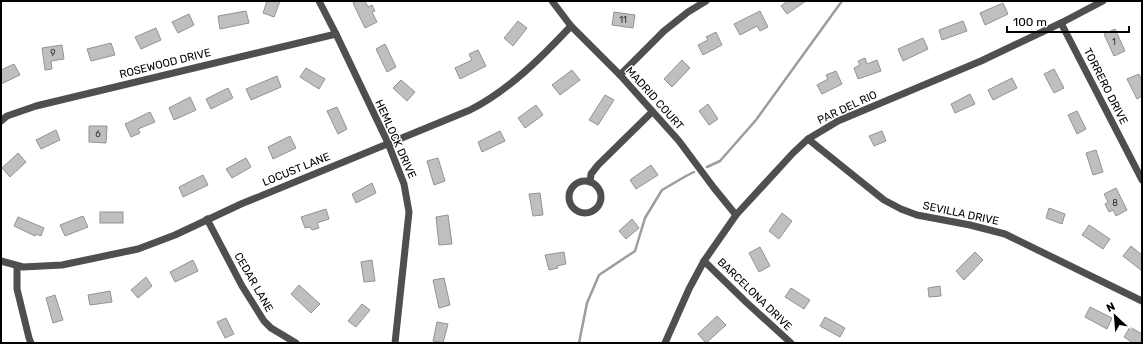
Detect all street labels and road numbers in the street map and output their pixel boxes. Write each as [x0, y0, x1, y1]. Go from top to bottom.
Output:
street label: ROSEWOOD DRIVE [118, 46, 212, 81]
street label: TORRERO DRIVE [1081, 46, 1130, 127]
street label: MADRID COURT [623, 64, 687, 133]
street label: PAR DEL RIO [815, 88, 879, 127]
street label: HEMLOCK DRIVE [372, 98, 419, 181]
street label: LOCUST LANE [260, 150, 332, 189]
street label: SEVILLA DRIVE [922, 199, 1000, 228]
street label: CEDAR LANE [231, 250, 276, 315]
street label: BARCELONA DRIVE [715, 255, 795, 333]

